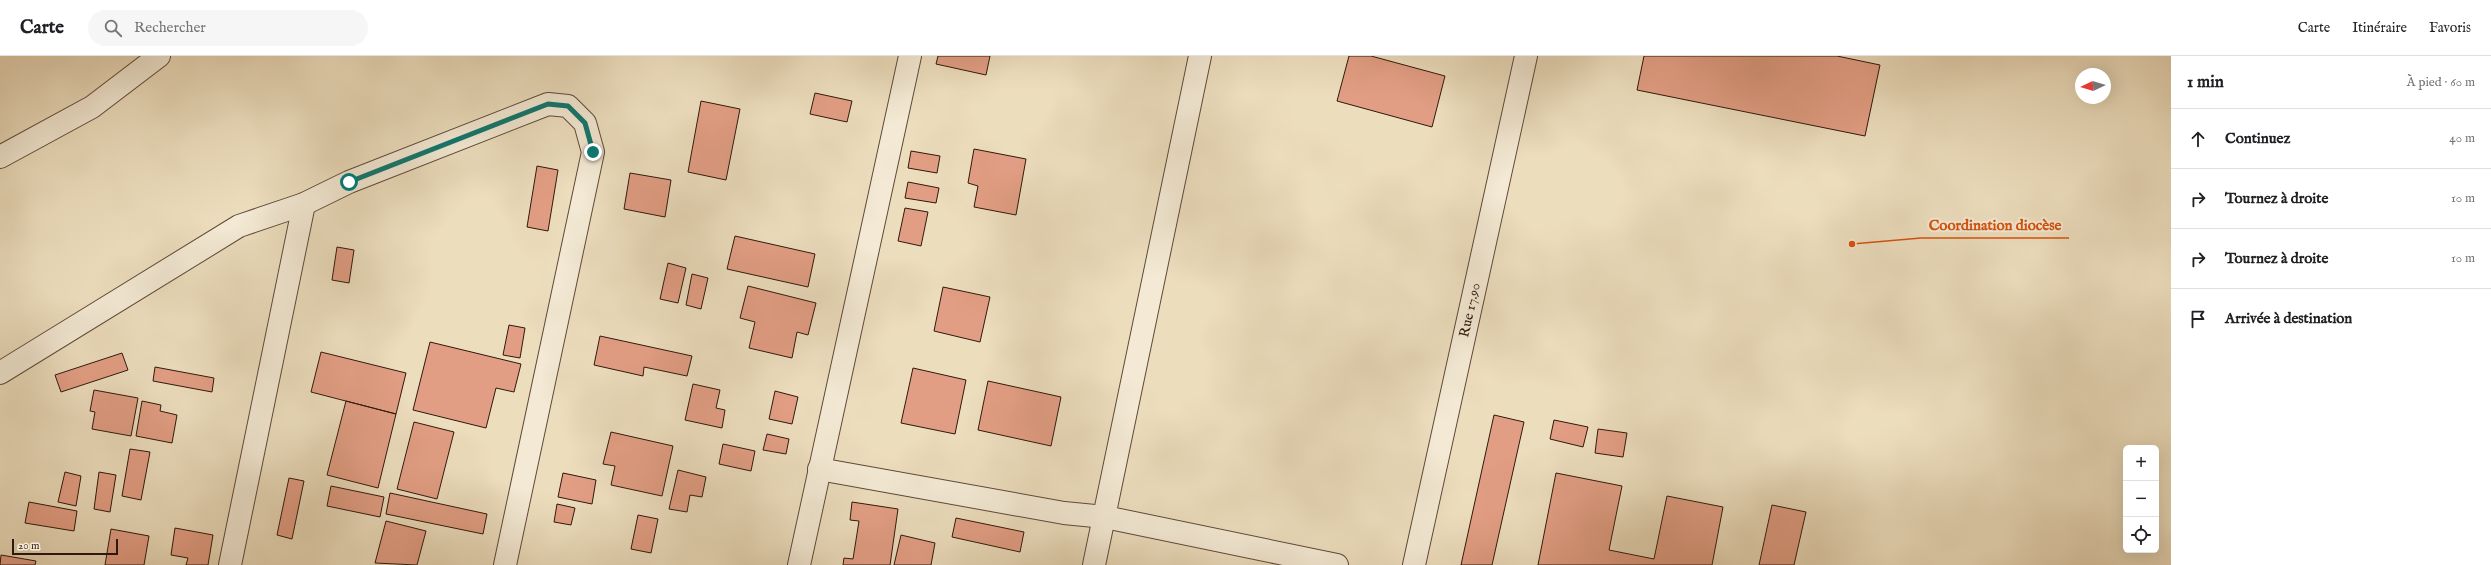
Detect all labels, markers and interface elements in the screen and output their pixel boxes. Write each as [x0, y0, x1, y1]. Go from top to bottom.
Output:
search box [88, 10, 368, 46]
text: Carte [20, 16, 64, 40]
icon: search [102, 17, 124, 39]
text: Rechercher [134, 18, 206, 37]
text: Carte [2298, 19, 2330, 37]
text: Itinéraire [2352, 19, 2407, 37]
text: Favoris [2429, 19, 2471, 37]
north arrow [2075, 68, 2111, 104]
text: 1 min [2187, 72, 2224, 93]
text: À pied · 60 m [2407, 74, 2475, 91]
icon: ahead [2187, 128, 2209, 150]
text: Continuez [2225, 129, 2290, 148]
text: 40 m [2449, 130, 2475, 147]
route end [584, 143, 602, 161]
route start [340, 173, 358, 191]
icon: right [2187, 188, 2209, 210]
text: Tournez à droite [2225, 189, 2328, 208]
text: 10 m [2451, 190, 2475, 207]
callout: Coordination diocèse [1921, 211, 2069, 238]
text: Coordination diocèse [1929, 216, 2061, 235]
icon: right [2187, 248, 2209, 270]
text: Tournez à droite [2225, 249, 2328, 268]
text: 10 m [2451, 250, 2475, 267]
street label: Rue 17.90 [1455, 281, 1485, 339]
icon: arrive [2187, 308, 2209, 330]
text: Arrivée à destination [2225, 309, 2352, 328]
map controls [2123, 445, 2159, 553]
button: + [2123, 445, 2159, 481]
button: − [2123, 481, 2159, 517]
button: locate [2123, 517, 2159, 553]
scale bar [12, 537, 118, 556]
text: 20 m [18, 539, 39, 553]

